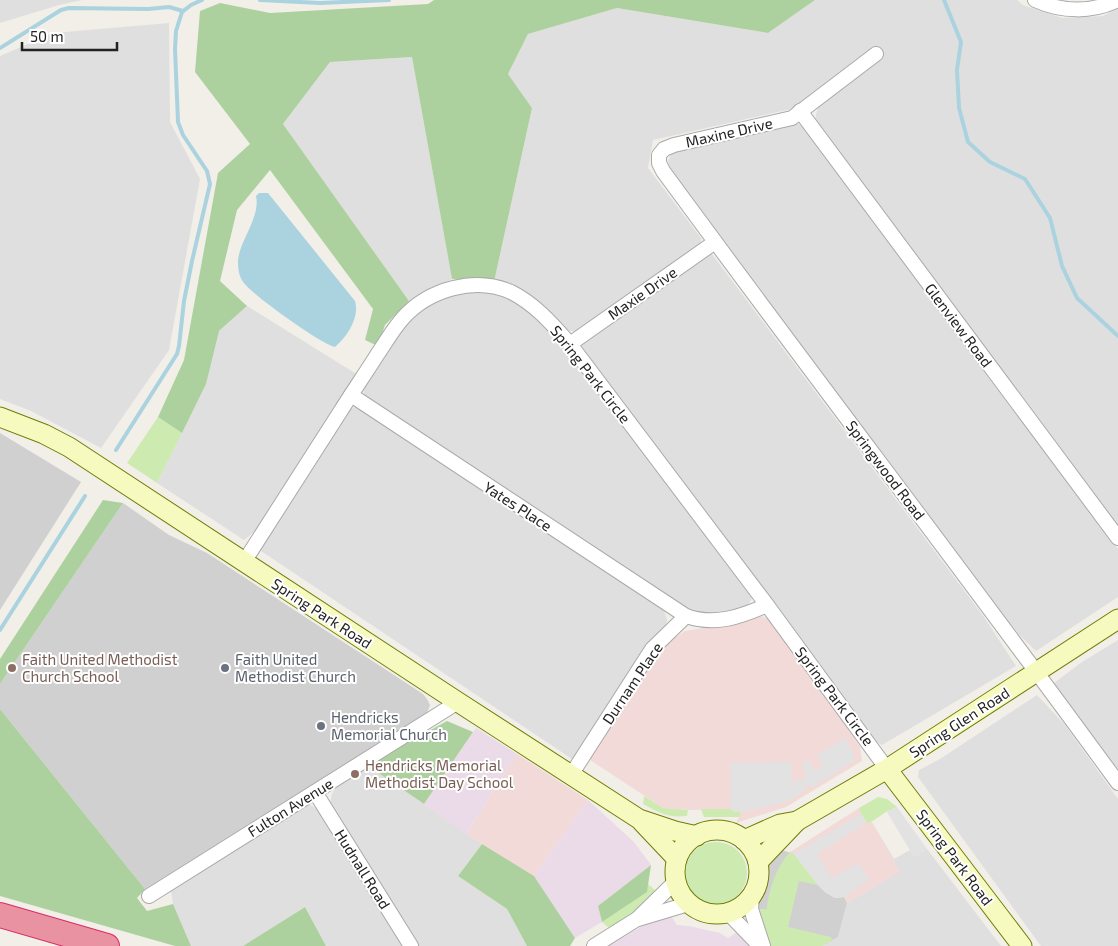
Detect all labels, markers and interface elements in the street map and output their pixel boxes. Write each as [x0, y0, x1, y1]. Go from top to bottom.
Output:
scale bar [22, 20, 118, 52]
text: 50 m [30, 27, 64, 45]
street label: Maxine Drive [684, 113, 774, 151]
street label: Maxie Drive [604, 263, 680, 323]
street label: Glenview Road [922, 280, 996, 370]
street label: Spring Park Circle [547, 322, 635, 426]
street label: Springwood Road [843, 417, 929, 523]
street label: Yates Place [481, 477, 555, 535]
street label: Spring Park Road [269, 574, 375, 652]
street label: Durnam Place [598, 639, 666, 727]
street label: Spring Park Circle [792, 643, 878, 749]
place label: Faith United Methodist Church School [22, 650, 178, 685]
place label: Faith United Methodist Church [235, 650, 356, 685]
marker: Faith United Methodist Church School [6, 662, 18, 674]
marker: Faith United Methodist Church [219, 662, 231, 674]
street label: Spring Glen Road [906, 683, 1012, 761]
place label: Hendricks Memorial Church [331, 708, 447, 743]
marker: Hendricks Memorial Church [315, 720, 327, 732]
place label: Hendricks Memorial Methodist Day School [365, 756, 514, 791]
marker: Hendricks Memorial Methodist Day School [349, 768, 361, 780]
street label: Fulton Avenue [244, 774, 336, 840]
street label: Spring Park Road [913, 805, 997, 909]
street label: Hudnall Road [331, 826, 395, 912]

